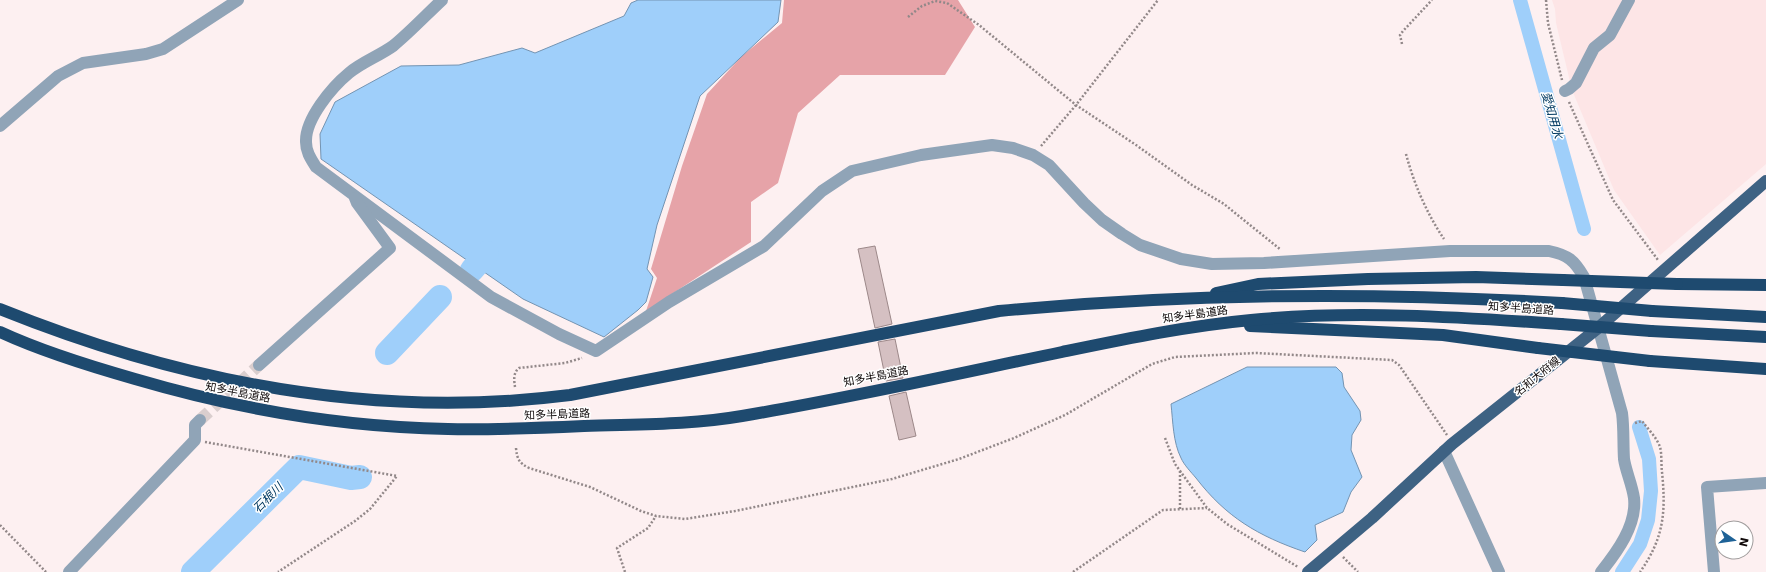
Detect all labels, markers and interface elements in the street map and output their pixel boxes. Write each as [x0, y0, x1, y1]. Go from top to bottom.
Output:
water label: 愛知用水 [1539, 90, 1566, 142]
street label: 知多半島道路 [1488, 300, 1554, 317]
street label: 知多半島道路 [1161, 303, 1229, 326]
street label: 名和大府線 [1512, 354, 1563, 399]
street label: 知多半島道路 [842, 364, 910, 389]
street label: 知多半島道路 [204, 380, 272, 405]
street label: 知多半島道路 [524, 407, 590, 422]
water label: 石根川 [250, 479, 287, 516]
north arrow [1714, 520, 1754, 560]
text: N [1736, 536, 1751, 548]

